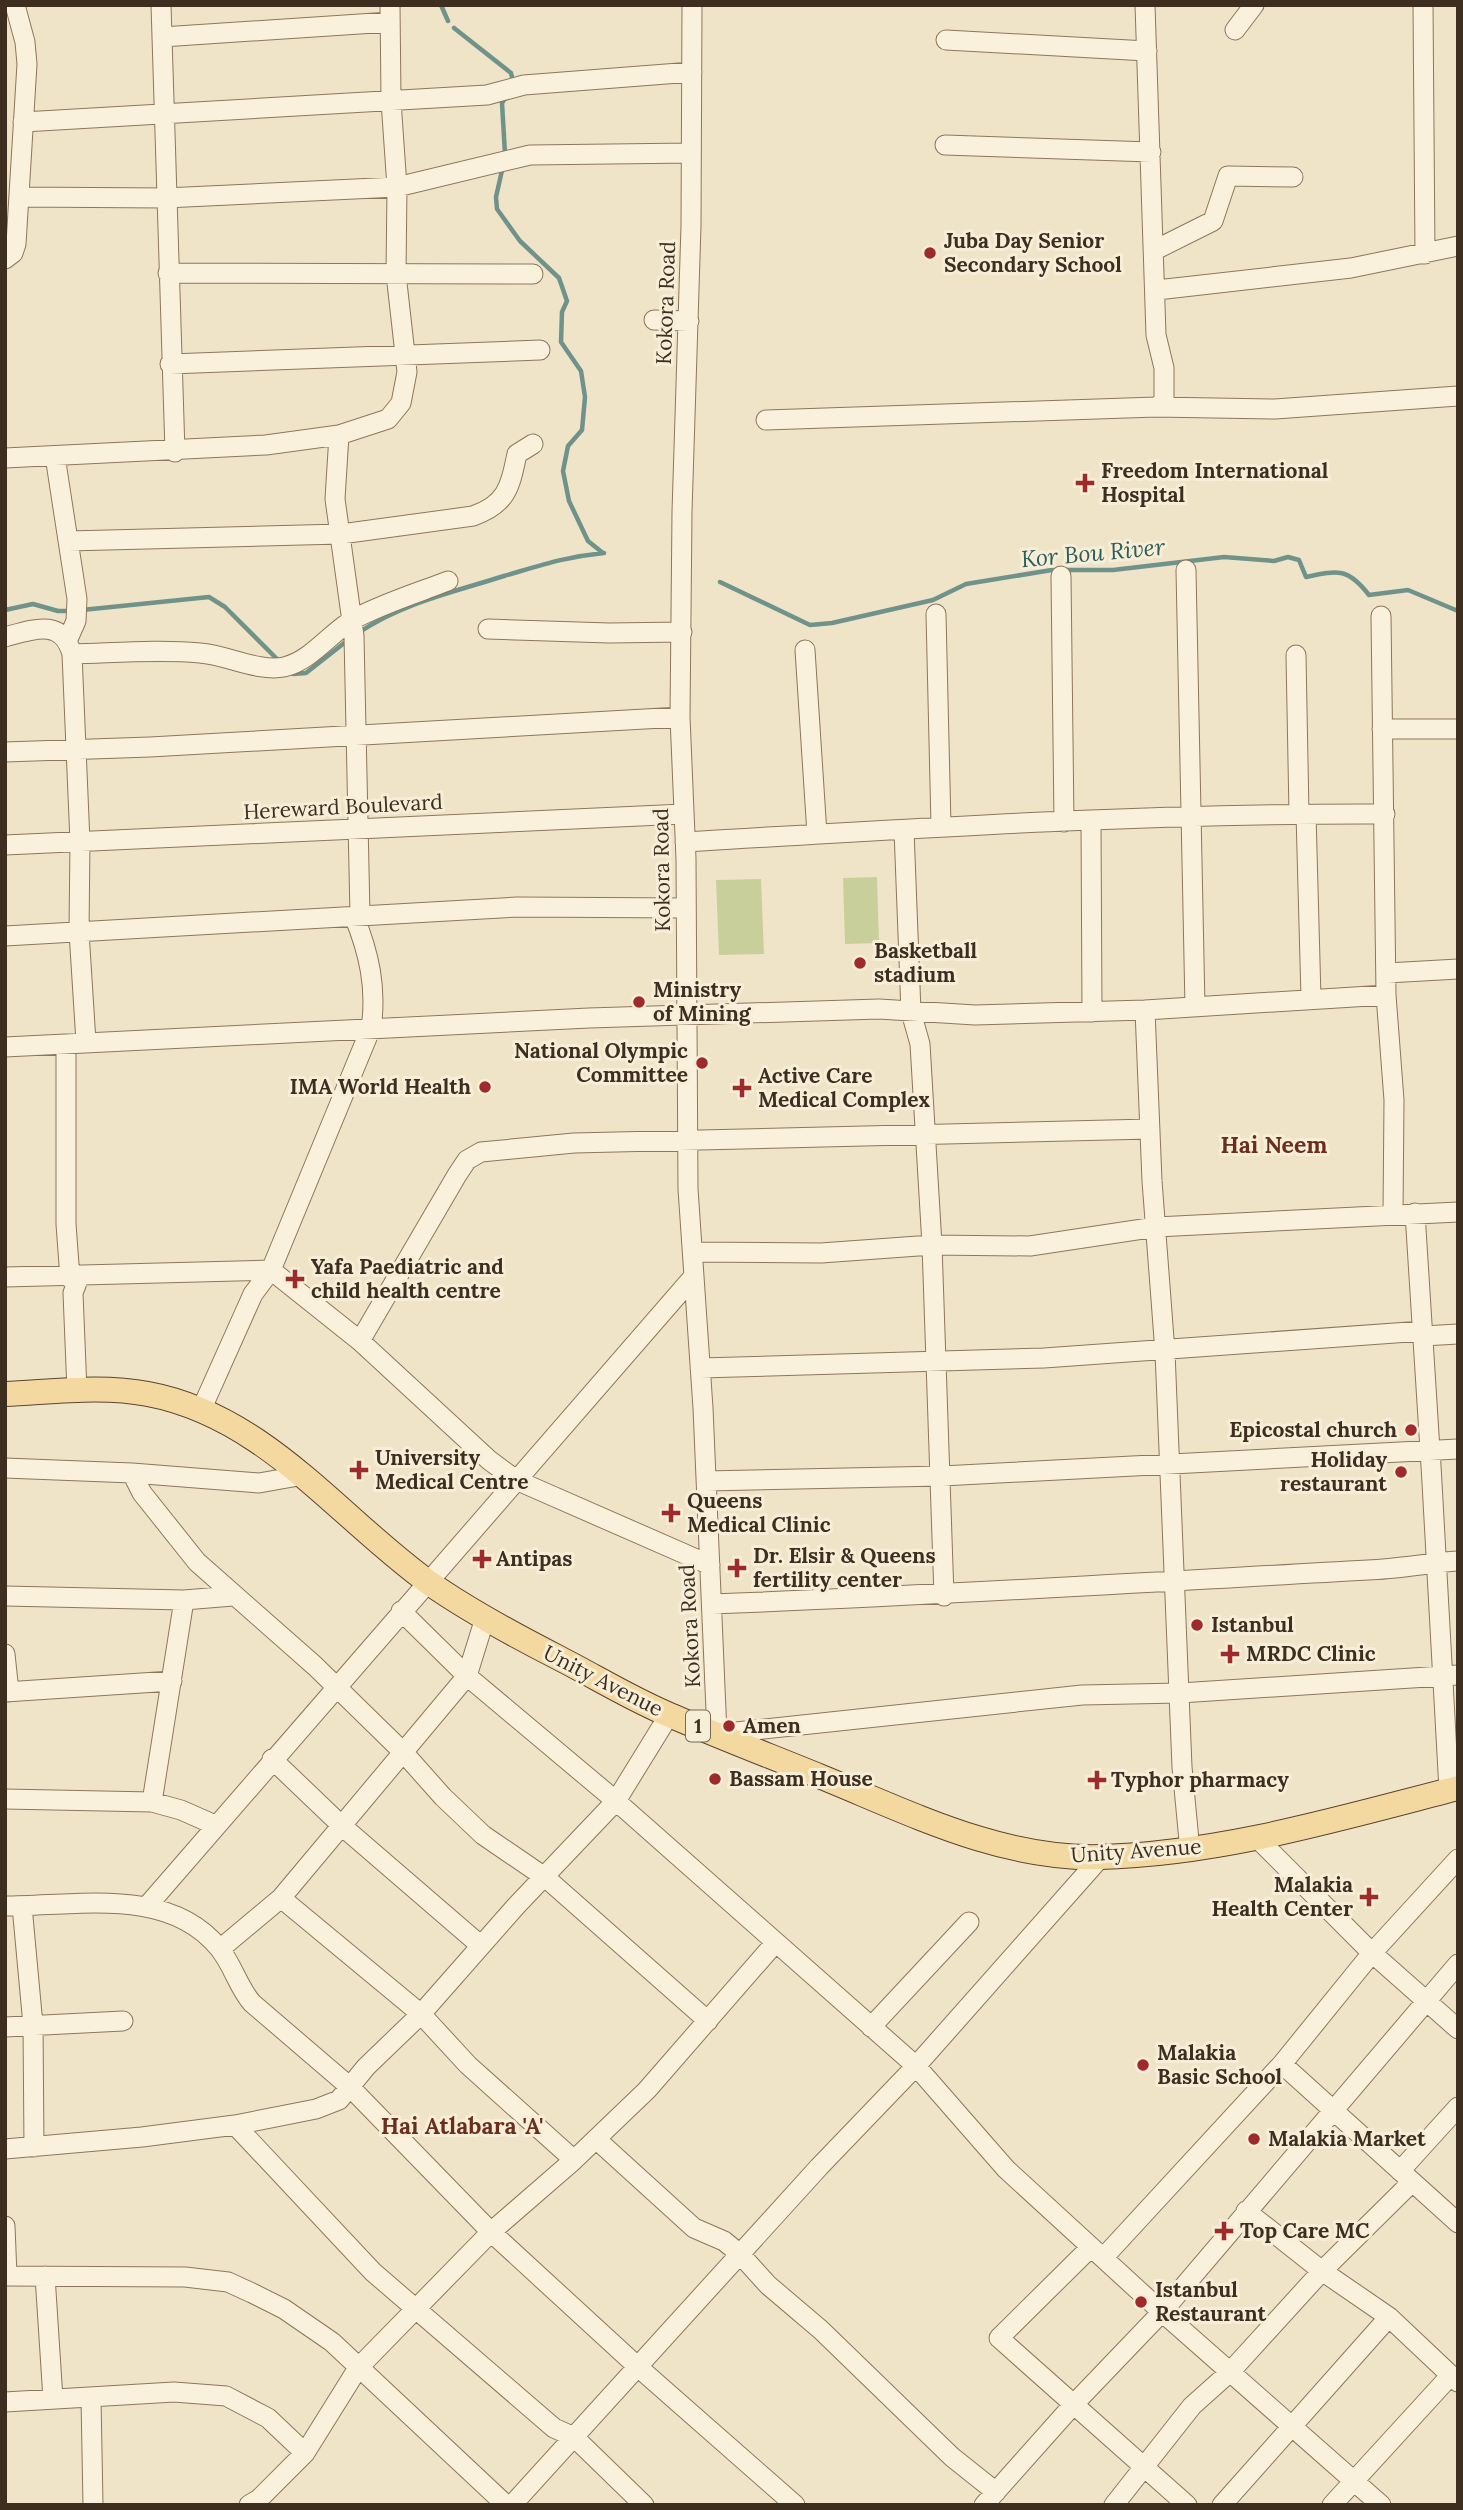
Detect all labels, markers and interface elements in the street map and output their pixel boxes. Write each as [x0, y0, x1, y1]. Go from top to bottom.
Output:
place label: Juba Day Senior Secondary School [944, 227, 1122, 278]
street label: Kokora Road [650, 241, 681, 365]
marker: Juba Day Senior Secondary School [922, 245, 938, 261]
place label: Freedom International Hospital [1101, 457, 1329, 508]
marker: Freedom International Hospital [1075, 473, 1095, 493]
water label: Kor Bou River [1020, 532, 1167, 573]
street label: Hereward Boulevard [243, 788, 443, 825]
street label: Kokora Road [647, 808, 676, 932]
place label: Basketball stadium [874, 937, 978, 988]
marker: Basketball stadium [852, 955, 868, 971]
place label: Ministry of Mining [653, 976, 752, 1027]
marker: Ministry of Mining [631, 994, 647, 1010]
place label: National Olympic Committee [514, 1037, 688, 1088]
marker: National Olympic Committee [694, 1055, 710, 1071]
place label: Active Care Medical Complex [758, 1062, 931, 1113]
place label: IMA World Health [290, 1073, 471, 1100]
marker: Active Care Medical Complex [732, 1078, 752, 1098]
marker: IMA World Health [477, 1079, 493, 1095]
district label: Hai Neem [1221, 1130, 1328, 1159]
place label: Yafa Paediatric and child health centre [311, 1253, 504, 1304]
marker: Yafa Paediatric and child health centre [285, 1269, 305, 1289]
place label: Epicostal church [1229, 1416, 1397, 1443]
marker: Epicostal church [1403, 1422, 1419, 1438]
place label: University Medical Centre [375, 1444, 528, 1495]
place label: Holiday restaurant [1280, 1446, 1387, 1497]
marker: University Medical Centre [349, 1460, 369, 1480]
marker: Holiday restaurant [1393, 1464, 1409, 1480]
place label: Queens Medical Clinic [687, 1487, 831, 1538]
marker: Queens Medical Clinic [661, 1503, 681, 1523]
place label: Dr. Elsir & Queens fertility center [753, 1542, 936, 1593]
place label: Antipas [496, 1545, 573, 1572]
marker: Antipas [474, 1551, 490, 1567]
marker: Dr. Elsir & Queens fertility center [727, 1558, 747, 1578]
street label: Kokora Road [673, 1564, 706, 1689]
place label: Istanbul [1211, 1611, 1294, 1638]
marker: Istanbul [1189, 1617, 1205, 1633]
street label: Unity Avenue [539, 1639, 668, 1722]
place label: MRDC Clinic [1246, 1640, 1376, 1667]
marker: MRDC Clinic [1220, 1644, 1240, 1664]
road number: 1 [686, 1710, 710, 1742]
place label: Amen [743, 1712, 801, 1739]
marker: Amen [721, 1718, 737, 1734]
place label: Bassam House [729, 1765, 873, 1792]
place label: Typhor pharmacy [1111, 1766, 1289, 1793]
marker: Bassam House [707, 1771, 723, 1787]
marker: Typhor pharmacy [1089, 1772, 1105, 1788]
street label: Unity Avenue [1070, 1832, 1202, 1869]
place label: Malakia Health Center [1212, 1871, 1353, 1922]
marker: Malakia Health Center [1359, 1887, 1379, 1907]
place label: Malakia Basic School [1157, 2039, 1283, 2090]
marker: Malakia Basic School [1135, 2057, 1151, 2073]
district label: Hai Atlabara 'A' [381, 2111, 543, 2140]
place label: Malakia Market [1268, 2125, 1426, 2152]
marker: Malakia Market [1246, 2131, 1262, 2147]
place label: Top Care MC [1240, 2217, 1370, 2244]
marker: Top Care MC [1214, 2221, 1234, 2241]
place label: Istanbul Restaurant [1155, 2276, 1267, 2327]
marker: Istanbul Restaurant [1133, 2294, 1149, 2310]

